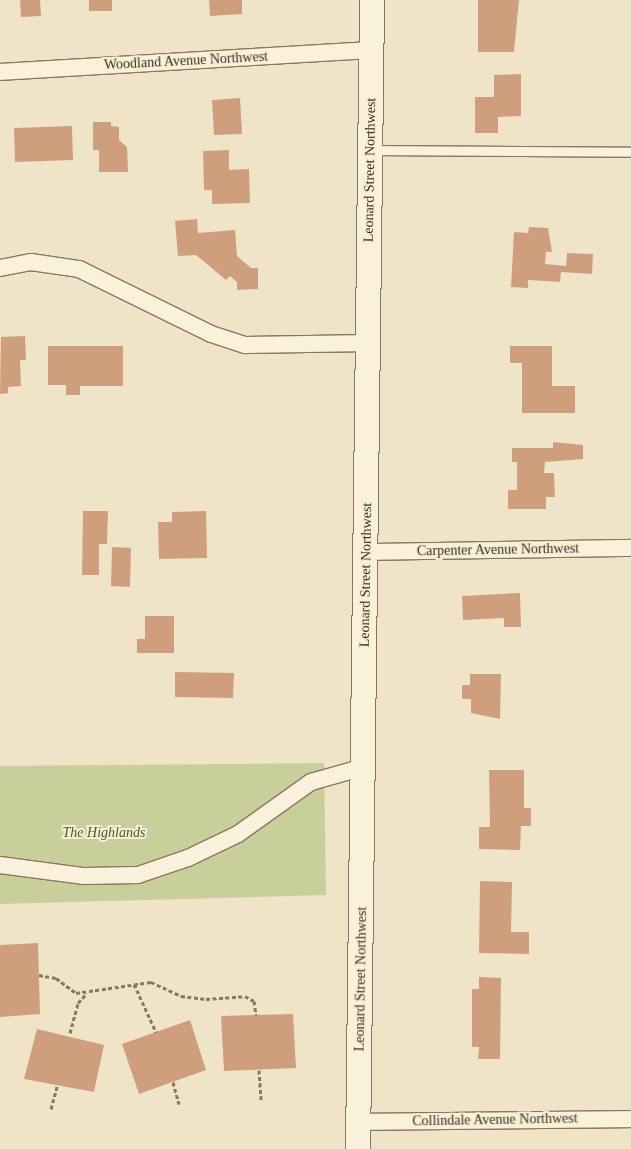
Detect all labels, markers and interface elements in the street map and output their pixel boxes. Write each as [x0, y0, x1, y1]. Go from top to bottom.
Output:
street label: Woodland Avenue Northwest [103, 48, 269, 74]
street label: Leonard Street Northwest [360, 98, 380, 242]
street label: Leonard Street Northwest [356, 503, 376, 647]
street label: Carpenter Avenue Northwest [416, 540, 580, 560]
park label: The Highlands [63, 825, 145, 841]
street label: Leonard Street Northwest [351, 907, 371, 1051]
street label: Collindale Avenue Northwest [412, 1110, 578, 1130]

